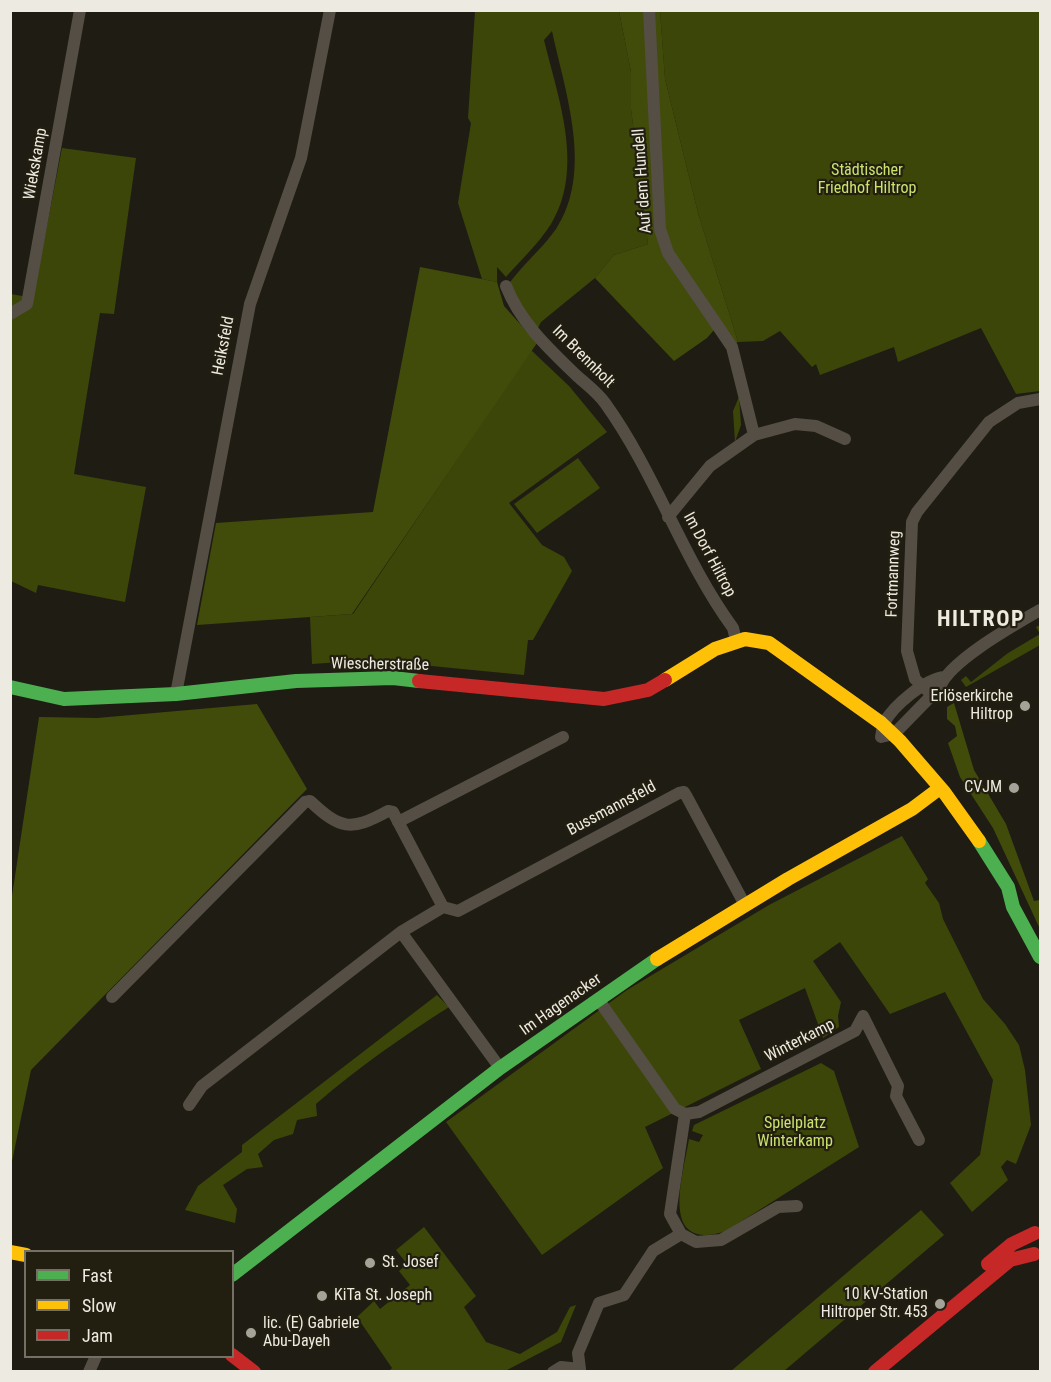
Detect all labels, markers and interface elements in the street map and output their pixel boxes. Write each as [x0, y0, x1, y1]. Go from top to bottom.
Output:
street label: Wiekskamp [20, 127, 52, 201]
street label: Auf dem Hundell [630, 128, 656, 234]
park label: Städtischer Friedhof Hiltrop [818, 161, 916, 199]
street label: Heiksfeld [209, 315, 239, 377]
street label: Im Brennholt [548, 322, 618, 392]
street label: Im Dorf Hiltrop [679, 509, 739, 601]
street label: Fortmannweg [883, 530, 905, 618]
district label: HILTROP [937, 607, 1025, 633]
street label: Wiescherstraße [331, 655, 429, 675]
place label: Erlöserkirche Hiltrop [931, 687, 1013, 725]
marker: Erlöserkirche Hiltrop [1018, 699, 1032, 713]
street label: Bussmannsfeld [564, 778, 660, 840]
place label: CVJM [964, 778, 1002, 798]
marker: CVJM [1007, 781, 1021, 795]
street label: Im Hagenacker [517, 970, 605, 1040]
street label: Winterkamp [762, 1015, 838, 1067]
park label: Spielplatz Winterkamp [757, 1114, 833, 1152]
legend [24, 1250, 234, 1358]
place label: St. Josef [382, 1253, 439, 1273]
marker: St. Josef [363, 1256, 377, 1270]
text: Fast [82, 1265, 113, 1286]
place label: 10 kV-Station Hiltroper Str. 453 [821, 1285, 928, 1323]
place label: KiTa St. Joseph [334, 1286, 432, 1306]
marker: KiTa St. Joseph [315, 1289, 329, 1303]
text: Slow [82, 1295, 116, 1316]
marker: 10 kV-Station Hiltroper Str. 453 [933, 1297, 947, 1311]
place label: lic. (E) Gabriele Abu-Dayeh [263, 1314, 360, 1352]
text: Jam [82, 1325, 113, 1346]
marker: lic. (E) Gabriele Abu-Dayeh [244, 1326, 258, 1340]

